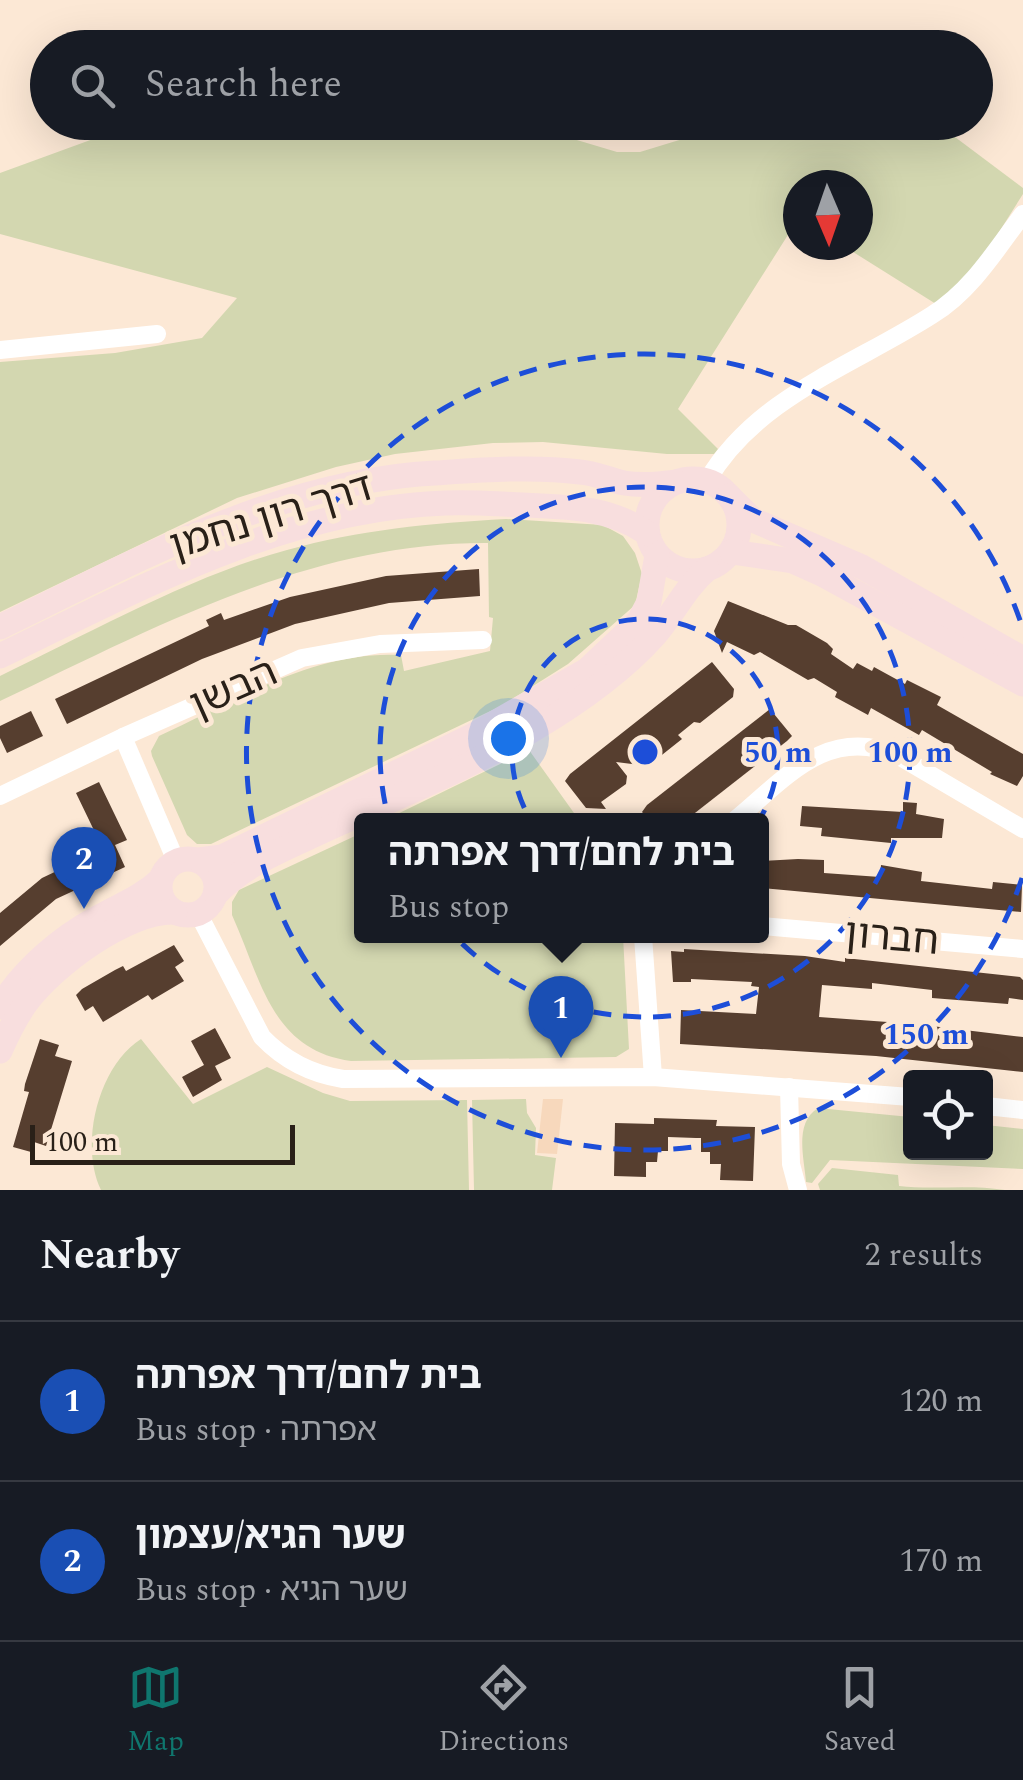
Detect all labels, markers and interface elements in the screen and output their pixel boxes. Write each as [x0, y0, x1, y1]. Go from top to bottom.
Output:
search box [30, 30, 993, 140]
text: Search here [145, 56, 342, 114]
icon: search [65, 58, 120, 113]
north arrow [783, 170, 873, 260]
street label: דרך רון נחמן [163, 458, 381, 577]
street label: הבשן [180, 643, 288, 736]
your location [483, 713, 534, 764]
text: 50 m [744, 730, 812, 776]
text: 100 m [867, 730, 953, 776]
centre of rings [627, 734, 663, 770]
popup [354, 813, 769, 943]
text: בית לחם/דרך אפרתה [388, 825, 735, 883]
pin: 2 [52, 826, 116, 909]
text: Bus stop [388, 883, 509, 932]
street label: חברון [842, 904, 942, 973]
pin: 1 [528, 976, 594, 1058]
text: 150 m [883, 1012, 969, 1058]
map controls [903, 1070, 993, 1160]
button: locate [903, 1070, 993, 1160]
scale bar [30, 1120, 295, 1164]
text: 100 m [45, 1121, 118, 1164]
text: Nearby [40, 1224, 179, 1287]
text: 2 results [864, 1231, 983, 1280]
text: בית לחם/דרך אפרתה [135, 1348, 482, 1406]
text: 1 [64, 1377, 81, 1426]
text: 120 m [899, 1377, 983, 1426]
text: Bus stop · אפרתה [135, 1406, 377, 1455]
text: שער הגיא/עצמון [135, 1508, 406, 1566]
text: 2 [64, 1537, 81, 1586]
text: 170 m [899, 1537, 983, 1586]
text: Bus stop · שער הגיא [135, 1566, 408, 1615]
tab: Map [127, 1660, 184, 1763]
tab: Directions [438, 1660, 569, 1763]
tab: Saved [824, 1660, 896, 1763]

